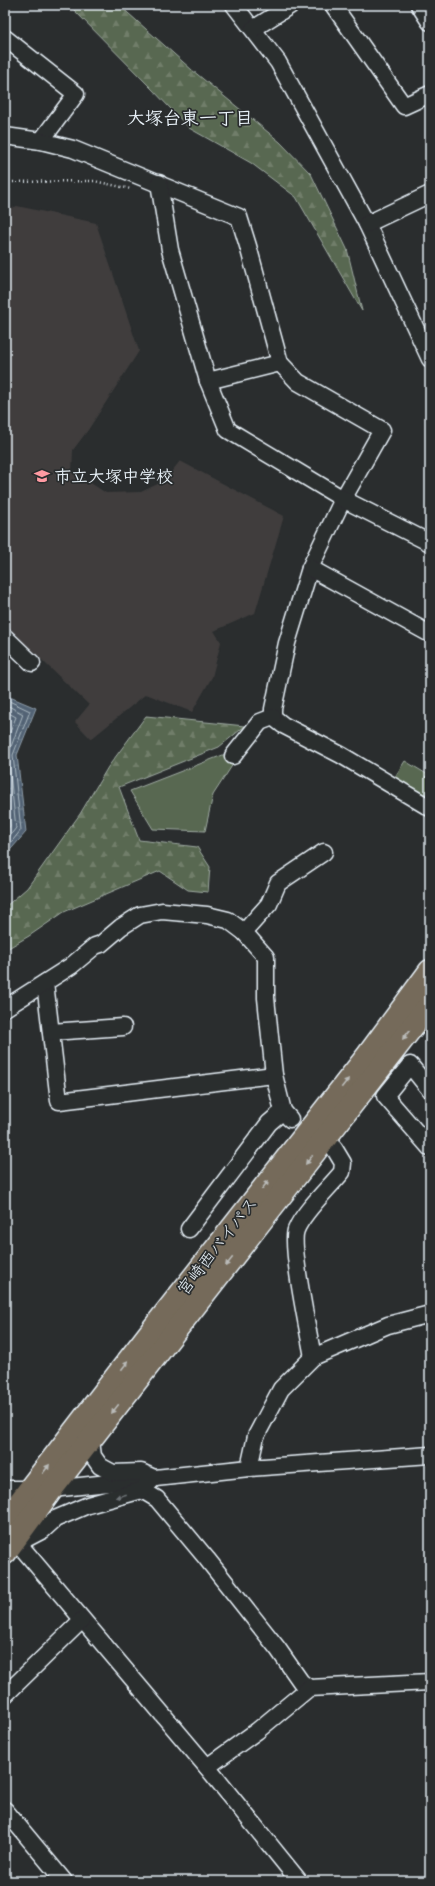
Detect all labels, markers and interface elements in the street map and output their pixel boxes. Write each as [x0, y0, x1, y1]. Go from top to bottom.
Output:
district label: 大塚台東一丁目 [127, 107, 253, 129]
place label: 市立大塚中学校 [54, 466, 173, 486]
school or university icon: 市立大塚中学校 [33, 467, 51, 485]
one-way arrow [402, 1030, 410, 1040]
one-way arrow [341, 1078, 350, 1089]
one-way arrow [305, 1154, 313, 1165]
one-way arrow [261, 1180, 269, 1191]
street label: 宮崎西バイパス [173, 1193, 261, 1299]
one-way arrow [225, 1257, 234, 1268]
one-way arrow [121, 1360, 129, 1371]
one-way arrow [111, 1404, 120, 1415]
one-way arrow [42, 1463, 50, 1474]
one-way arrow [115, 1493, 127, 1499]

